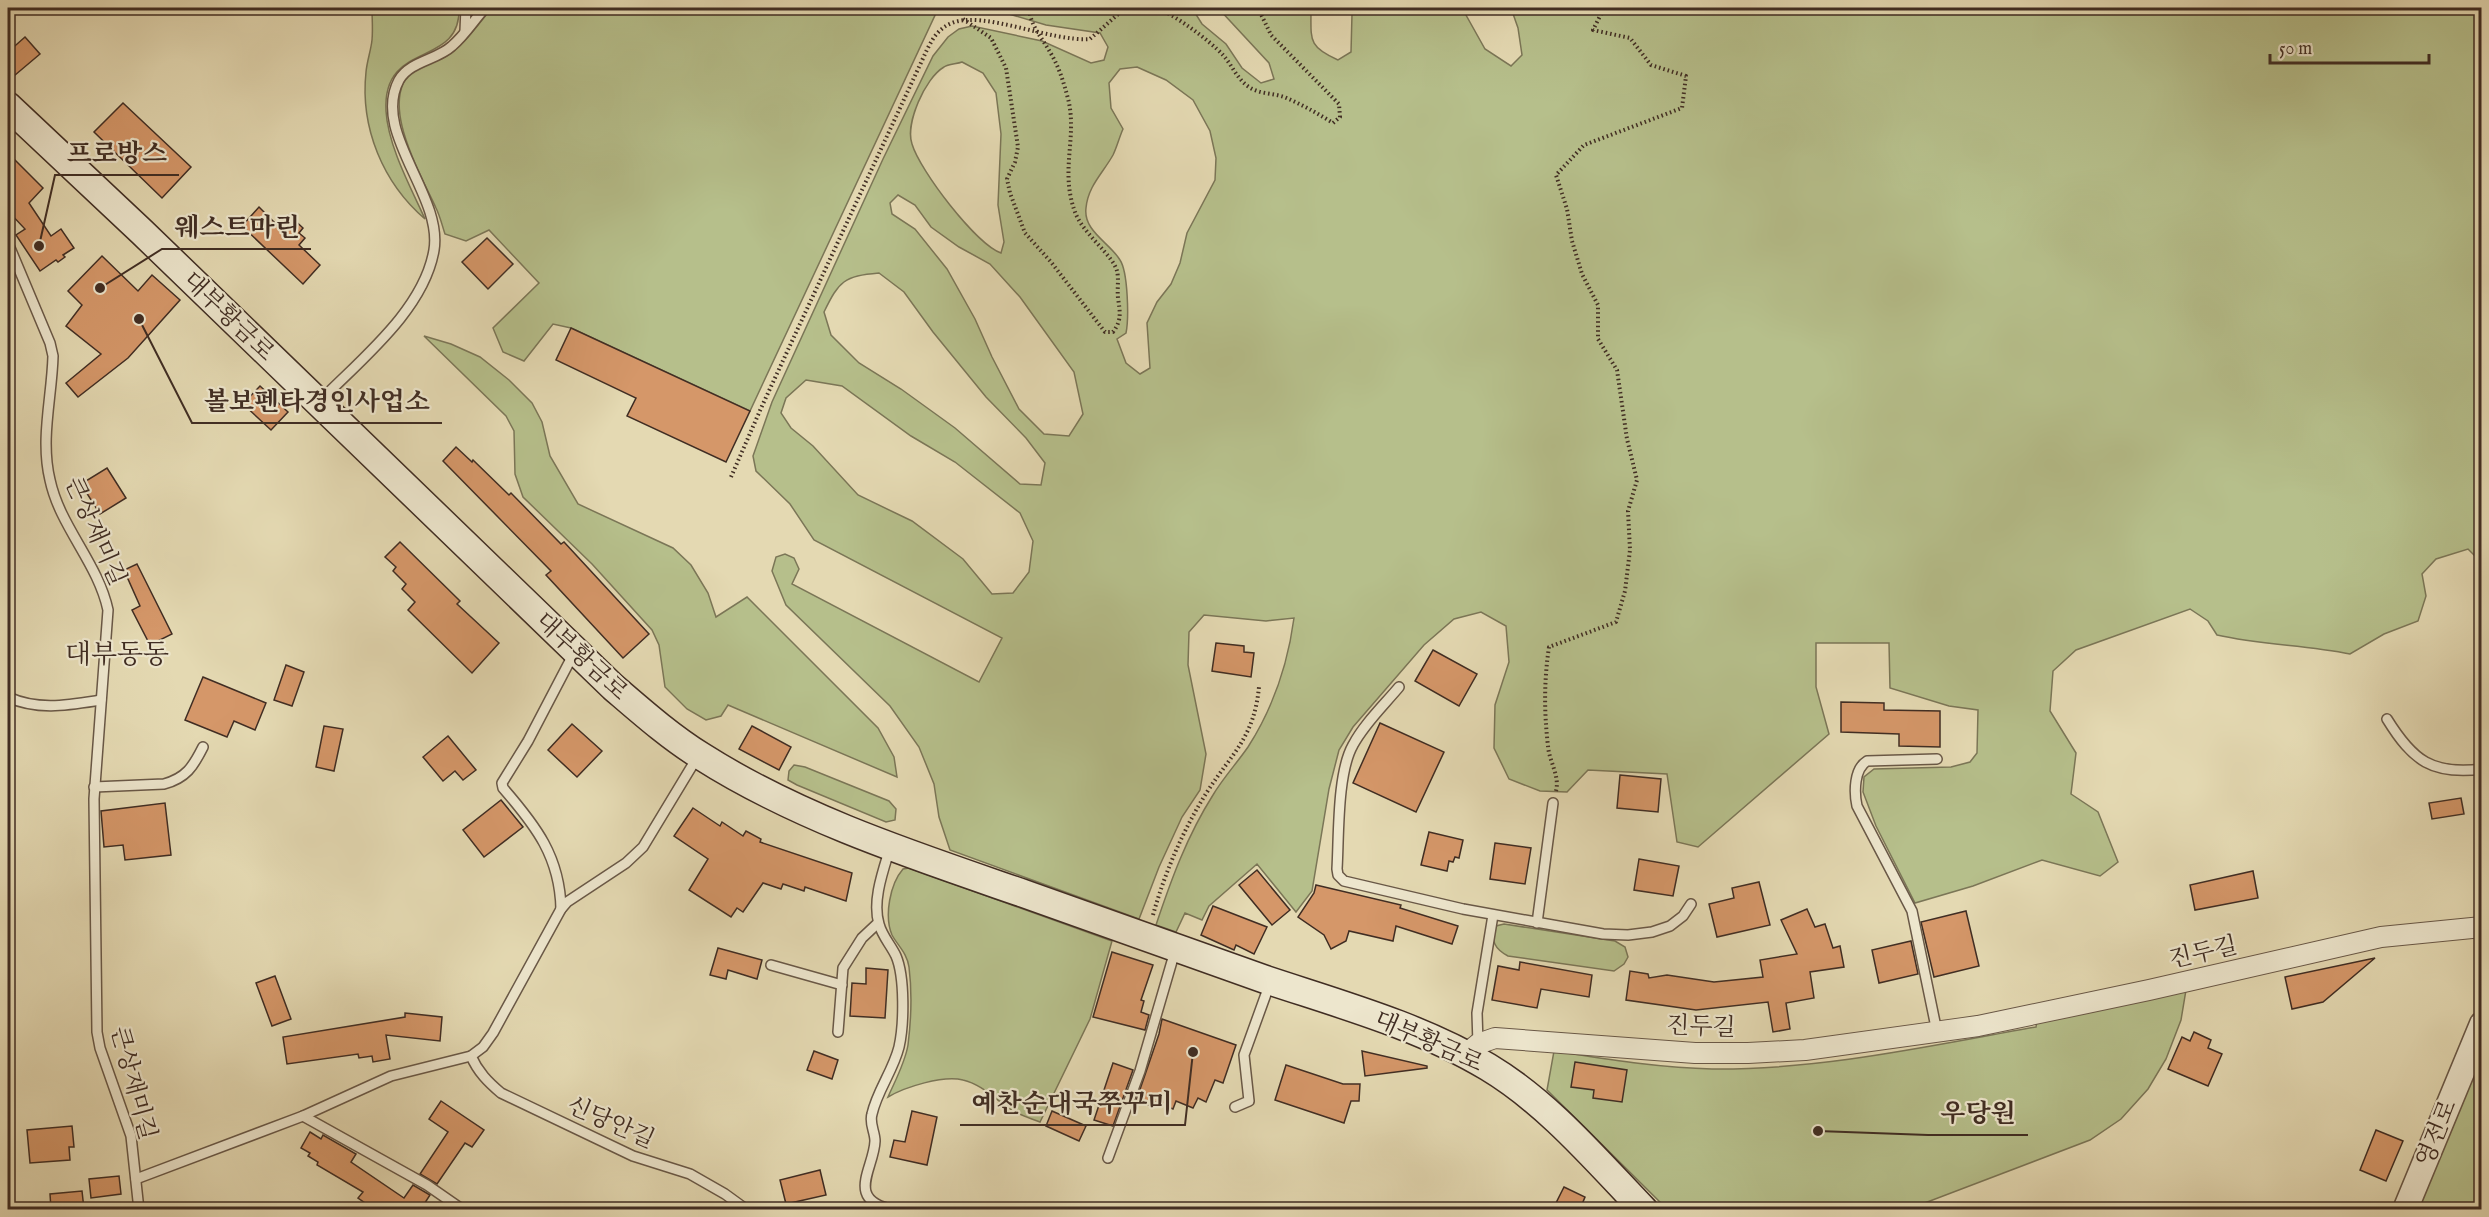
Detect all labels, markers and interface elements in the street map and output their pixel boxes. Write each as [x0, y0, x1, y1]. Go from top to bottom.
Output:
scale bar [2270, 27, 2429, 65]
text: 50 m [2279, 38, 2312, 61]
callout: 프로방스 [55, 131, 179, 175]
text: 프로방스 [67, 138, 167, 171]
callout: 웨스트마린 [162, 205, 311, 249]
text: 웨스트마린 [174, 212, 300, 245]
street label: 대부황금로 [175, 266, 280, 368]
callout: 볼보펜타경인사업소 [192, 379, 442, 423]
text: 볼보펜타경인사업소 [204, 386, 430, 419]
street label: 큰상재미길 [57, 472, 132, 591]
street label: 대부황금로 [528, 606, 634, 708]
district label: 대부동동 [65, 639, 169, 673]
street label: 진두길 [2166, 931, 2241, 976]
street label: 대부황금로 [1369, 1005, 1488, 1080]
street label: 진두길 [1666, 1011, 1736, 1044]
street label: 큰상재미길 [103, 1023, 163, 1143]
callout: 예찬순대국쭈꾸미 [960, 1081, 1185, 1125]
text: 예찬순대국쭈꾸미 [972, 1088, 1172, 1121]
street label: 신당안길 [562, 1090, 659, 1156]
callout: 우당원 [1928, 1091, 2028, 1135]
street label: 영전로 [2410, 1096, 2465, 1172]
text: 우당원 [1940, 1098, 2016, 1131]

